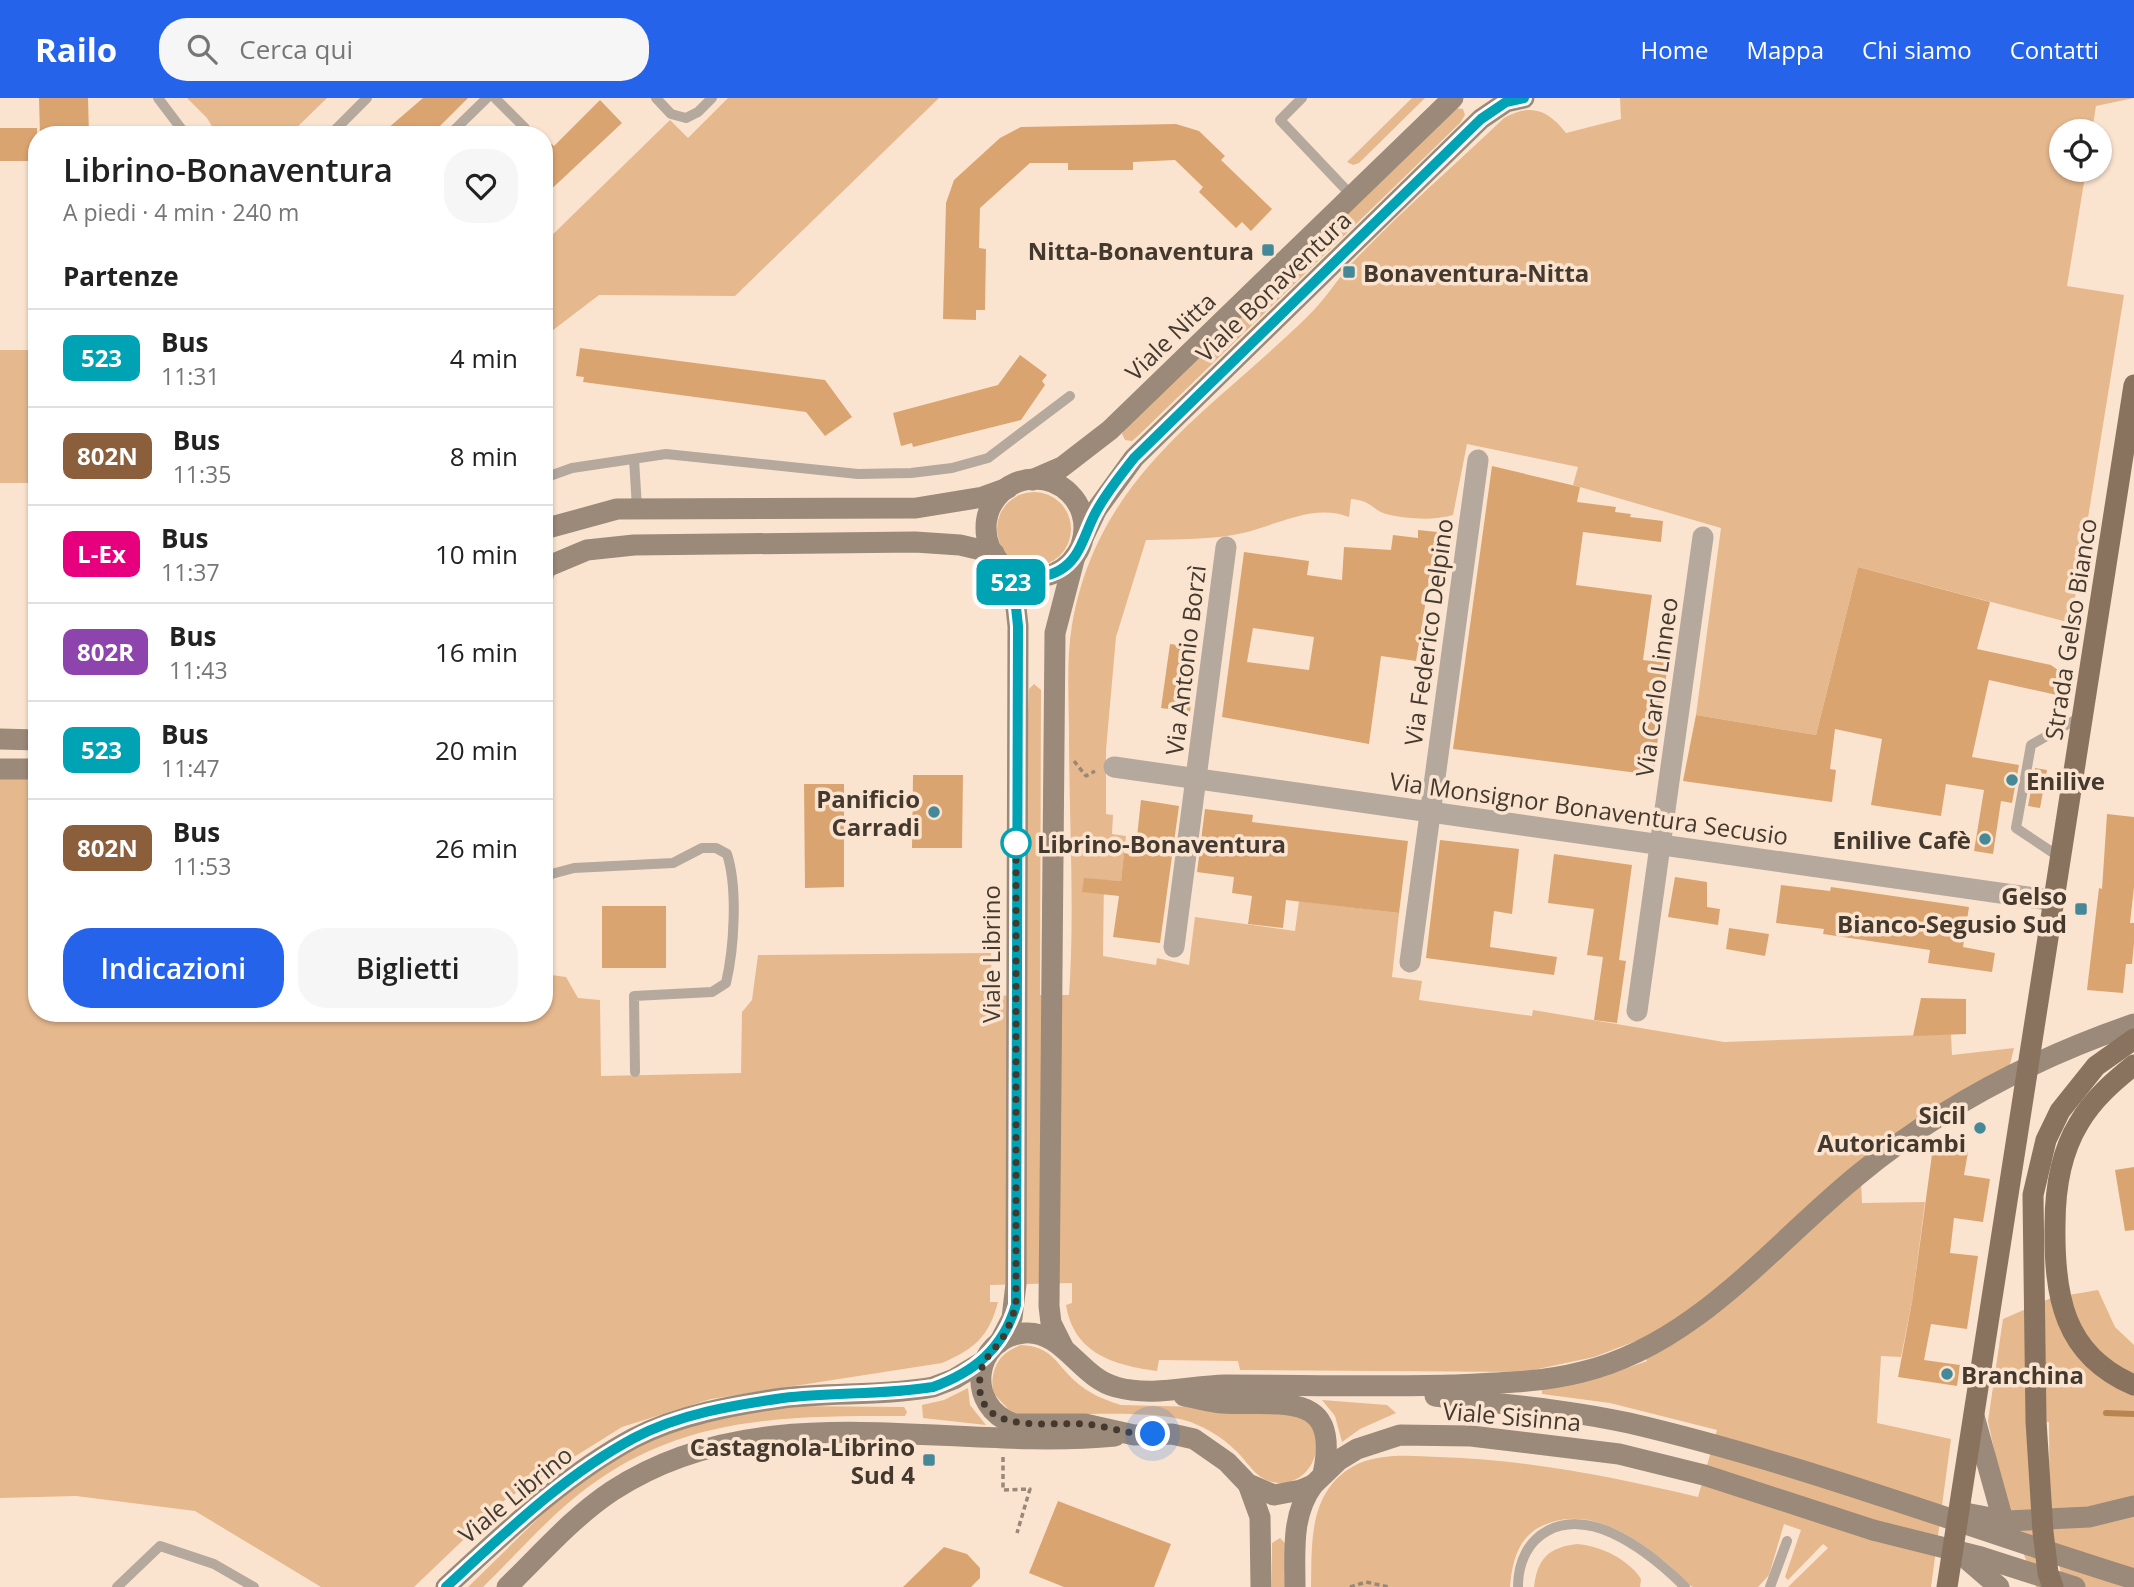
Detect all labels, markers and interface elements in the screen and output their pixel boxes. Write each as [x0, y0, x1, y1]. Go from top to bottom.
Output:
search box [159, 18, 649, 81]
text: Railo [35, 27, 117, 72]
icon: search [183, 30, 221, 68]
text: Cerca qui [239, 31, 353, 67]
text: Home [1641, 33, 1708, 66]
text: Mappa [1746, 33, 1824, 66]
text: Chi siamo [1862, 33, 1972, 66]
text: Contatti [2010, 33, 2099, 66]
map controls [2049, 119, 2112, 182]
button: locate [2049, 119, 2112, 182]
text: Librino-Bonaventura [63, 147, 393, 192]
button: heart [444, 149, 518, 223]
text: A piedi · 4 min · 240 m [63, 196, 299, 228]
street label: Viale Bonaventura [1188, 203, 1358, 369]
place label: Nitta-Bonaventura [1028, 234, 1254, 267]
marker: Nitta-Bonaventura [1260, 242, 1276, 258]
place label: Bonaventura-Nitta [1363, 256, 1589, 289]
text: Partenze [63, 258, 179, 294]
marker: Bonaventura-Nitta [1341, 264, 1357, 280]
street label: Viale Nitta [1118, 285, 1222, 387]
text: Bus [161, 324, 208, 360]
text: 4 min [450, 340, 518, 376]
text: 523 [81, 341, 122, 374]
text: 11:31 [161, 360, 220, 392]
text: Bus [173, 422, 220, 458]
text: 8 min [450, 438, 518, 474]
text: 802N [77, 439, 138, 472]
text: 11:35 [173, 458, 231, 490]
street label: Via Federico Delpino [1396, 516, 1460, 748]
street label: Strada Gelso Bianco [2036, 516, 2104, 742]
text: Bus [161, 520, 208, 556]
text: 10 min [435, 536, 518, 572]
text: L-Ex [77, 537, 126, 570]
text: 11:37 [161, 556, 220, 588]
line badge: 523 [971, 559, 1051, 605]
street label: Via Antonio Borzì [1157, 563, 1213, 757]
text: 523 [990, 565, 1032, 598]
street label: Via Carlo Linneo [1627, 595, 1685, 779]
text: Bus [169, 618, 217, 654]
text: 16 min [435, 634, 518, 670]
text: 802R [77, 635, 134, 668]
text: 11:43 [169, 654, 228, 686]
text: Bus [161, 716, 208, 752]
text: 20 min [435, 732, 518, 768]
text: 523 [81, 733, 122, 766]
text: 11:47 [161, 752, 220, 784]
street label: Via Monsignor Bonaventura Secusio [1388, 764, 1790, 852]
place label: Enilive [2026, 764, 2105, 797]
marker: Enilive [2004, 772, 2020, 788]
place label: Panificio Carradi [816, 782, 920, 843]
marker: Panificio Carradi [926, 804, 942, 820]
text: Bus [173, 814, 220, 850]
place label: Enilive Cafè [1832, 823, 1971, 856]
place label: Librino-Bonaventura [1037, 827, 1286, 860]
marker: Librino-Bonaventura [1001, 828, 1031, 858]
text: 26 min [435, 830, 518, 866]
text: 802N [77, 831, 138, 864]
marker: Enilive Cafè [1977, 831, 1993, 847]
text: 11:53 [173, 850, 231, 882]
place label: Gelso Bianco-Segusio Sud [1837, 879, 2067, 940]
street label: Viale Librino [974, 885, 1007, 1023]
marker: Gelso Bianco-Segusio Sud [2073, 901, 2089, 917]
button: Indicazioni [63, 928, 284, 1008]
button: Biglietti [298, 928, 518, 1008]
place label: Sicil Autoricambi [1817, 1098, 1966, 1159]
marker: Sicil Autoricambi [1972, 1120, 1988, 1136]
place label: Branchina [1961, 1358, 2084, 1391]
marker: Branchina [1939, 1366, 1955, 1382]
street label: Viale Sisinna [1441, 1394, 1583, 1438]
your location [1135, 1416, 1170, 1451]
place label: Castagnola-Librino Sud 4 [690, 1430, 915, 1491]
street label: Viale Librino [451, 1438, 579, 1550]
marker: Castagnola-Librino Sud 4 [921, 1452, 937, 1468]

